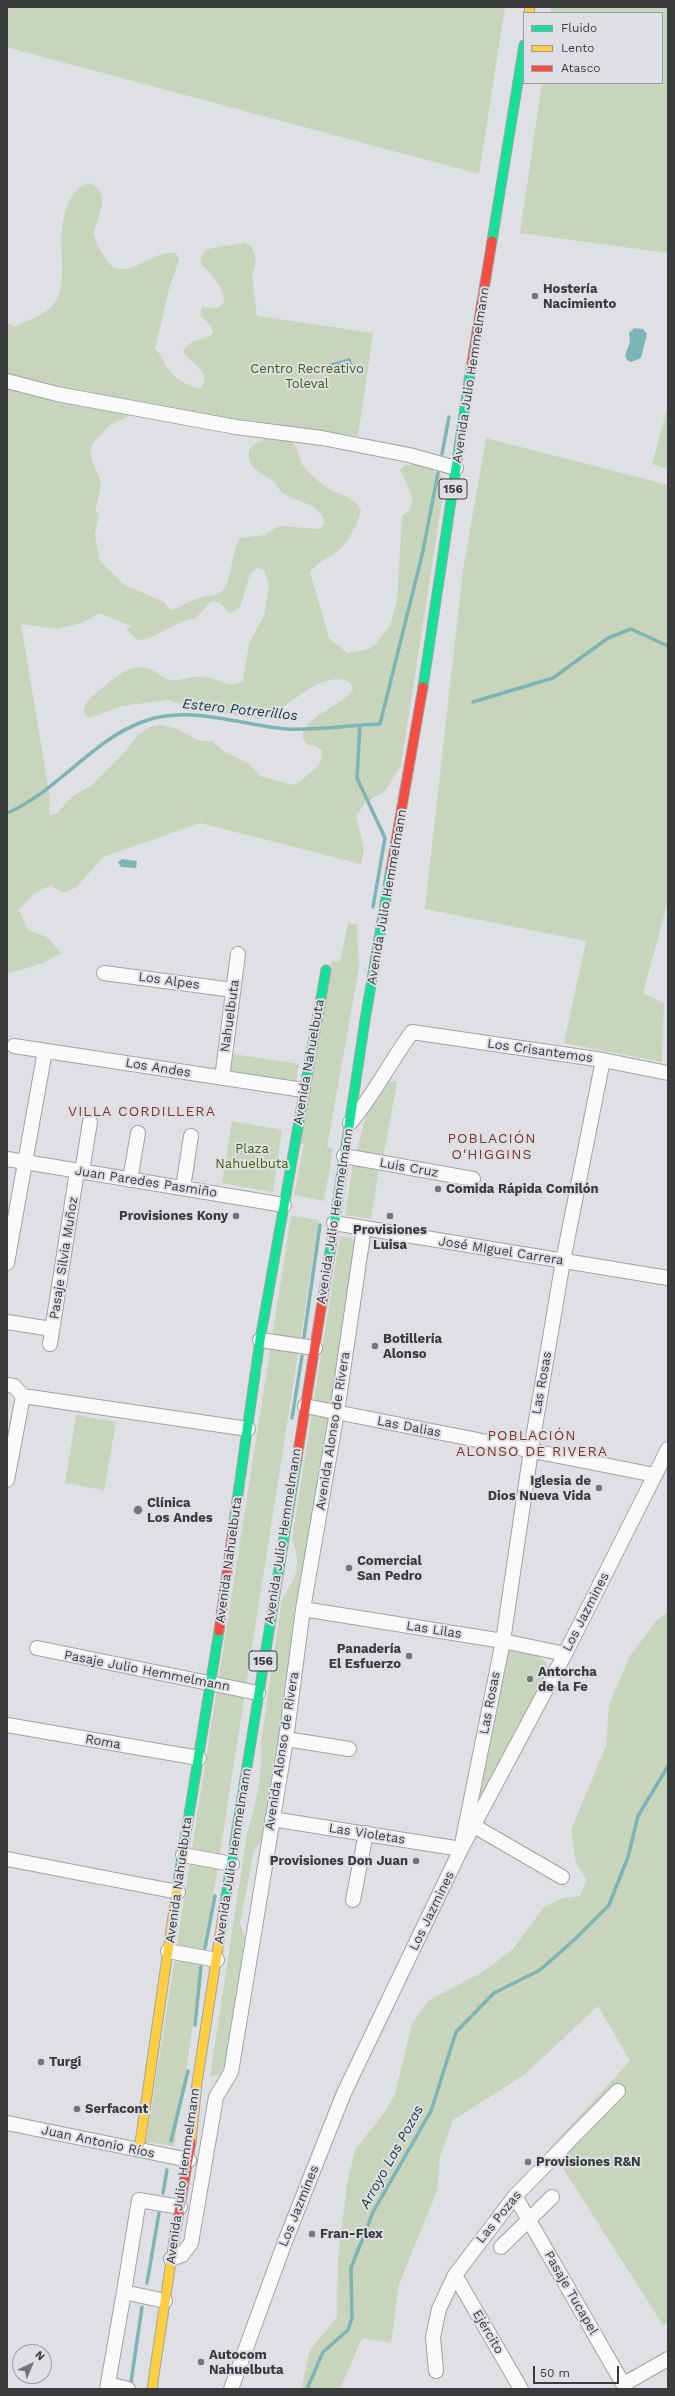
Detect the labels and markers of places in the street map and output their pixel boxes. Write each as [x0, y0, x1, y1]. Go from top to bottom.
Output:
place label: Hostería Nacimiento [543, 281, 616, 312]
marker: Hostería Nacimiento [530, 291, 540, 301]
place label: Comida Rápida Comilón [446, 1181, 599, 1197]
marker: Comida Rápida Comilón [433, 1184, 443, 1194]
place label: Provisiones Kony [119, 1208, 228, 1224]
marker: Provisiones Kony [231, 1211, 241, 1221]
marker: Provisiones Luisa [385, 1211, 395, 1221]
place label: Provisiones Luisa [353, 1222, 427, 1253]
place label: Botillería Alonso [383, 1331, 442, 1362]
marker: Botillería Alonso [370, 1341, 380, 1351]
place label: Iglesia de Dios Nueva Vida [488, 1473, 591, 1504]
marker: Iglesia de Dios Nueva Vida [594, 1483, 604, 1493]
place label: Clínica Los Andes [147, 1495, 213, 1526]
marker: Clínica Los Andes [132, 1504, 144, 1516]
place label: Comercial San Pedro [357, 1553, 422, 1584]
marker: Comercial San Pedro [344, 1563, 354, 1573]
place label: Panadería El Esfuerzo [329, 1641, 401, 1672]
marker: Panadería El Esfuerzo [404, 1651, 414, 1661]
place label: Antorcha de la Fe [538, 1664, 597, 1695]
marker: Antorcha de la Fe [525, 1674, 535, 1684]
place label: Provisiones Don Juan [270, 1853, 408, 1869]
marker: Provisiones Don Juan [411, 1856, 421, 1866]
place label: Turgi [49, 2054, 81, 2070]
marker: Turgi [36, 2057, 46, 2067]
place label: Serfacont [85, 2101, 148, 2117]
marker: Serfacont [72, 2104, 82, 2114]
place label: Provisiones R&N [536, 2154, 641, 2170]
marker: Provisiones R&N [523, 2157, 533, 2167]
place label: Fran-Flex [320, 2226, 383, 2242]
marker: Fran-Flex [307, 2229, 317, 2239]
place label: Autocom Nahuelbuta [209, 2347, 284, 2378]
marker: Autocom Nahuelbuta [196, 2357, 206, 2367]

